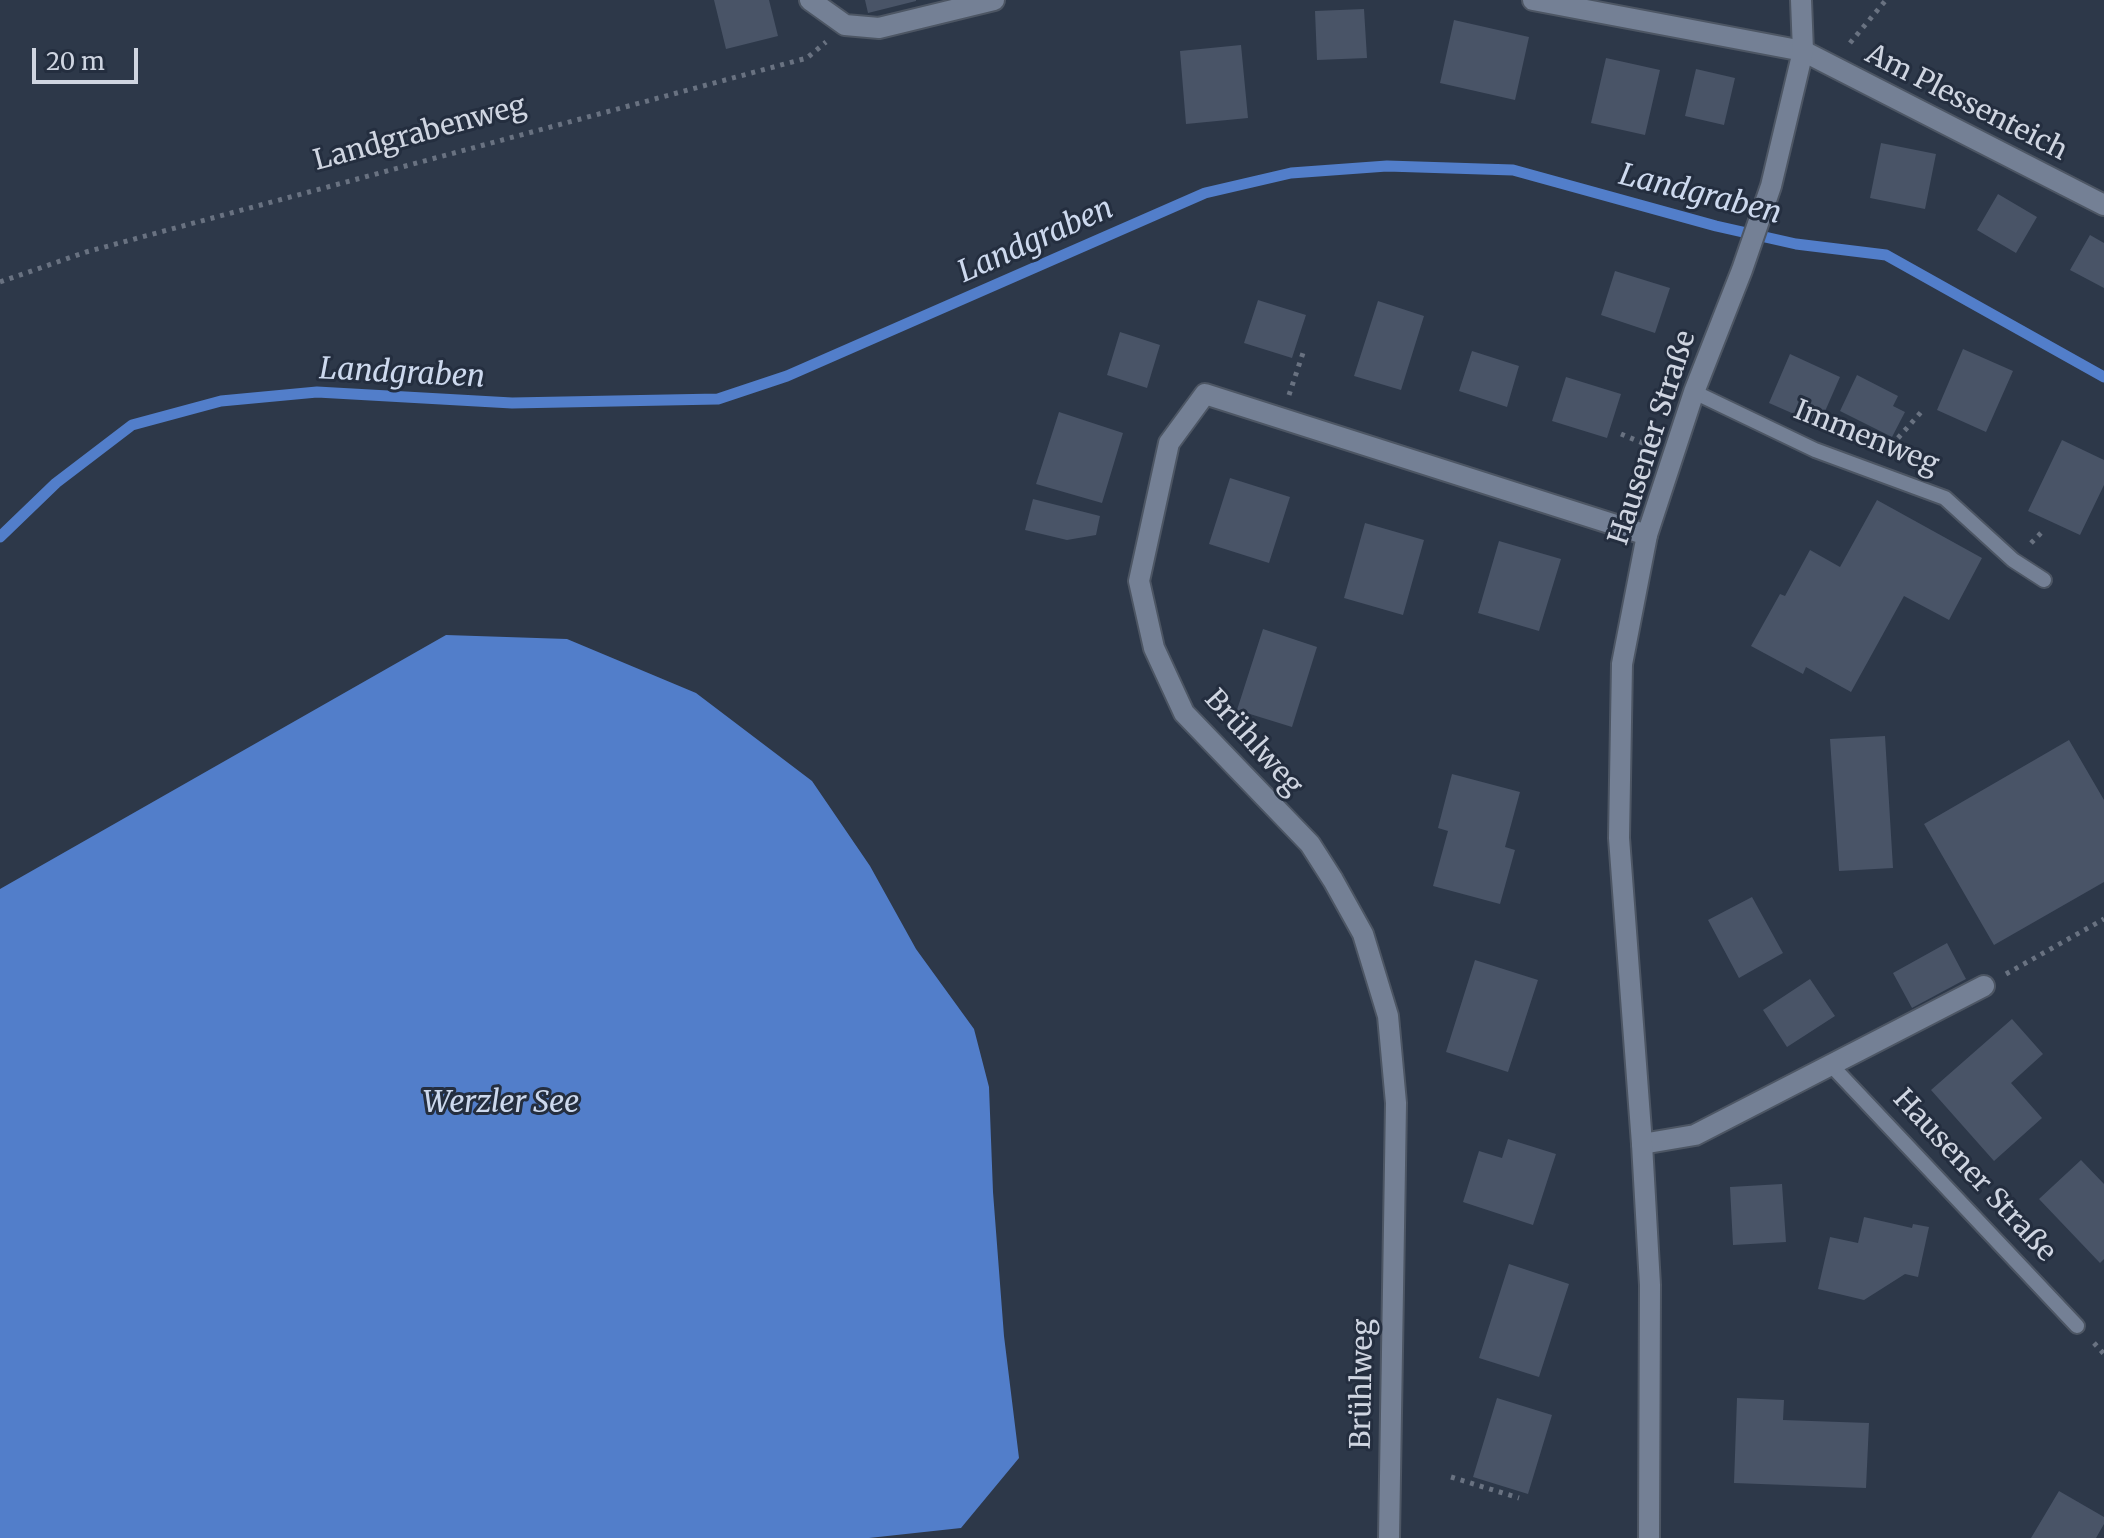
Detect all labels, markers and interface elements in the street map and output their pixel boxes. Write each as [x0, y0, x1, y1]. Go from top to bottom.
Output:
scale bar [36, 32, 142, 82]
street label: Am Plessenteich [1860, 38, 2072, 168]
text: 20 m [46, 46, 105, 77]
street label: Landgrabenweg [310, 90, 530, 178]
water label: Landgraben [1615, 157, 1785, 233]
water label: Landgraben [953, 191, 1119, 291]
street label: Hausener Straße [1603, 327, 1703, 549]
water label: Landgraben [318, 352, 486, 396]
street label: Immenweg [1789, 394, 1943, 482]
street label: Brühlweg [1197, 683, 1309, 803]
street label: Hausener Straße [1886, 1083, 2062, 1269]
water label: Werzler See [423, 1086, 579, 1122]
street label: Brühlweg [1345, 1318, 1381, 1450]

